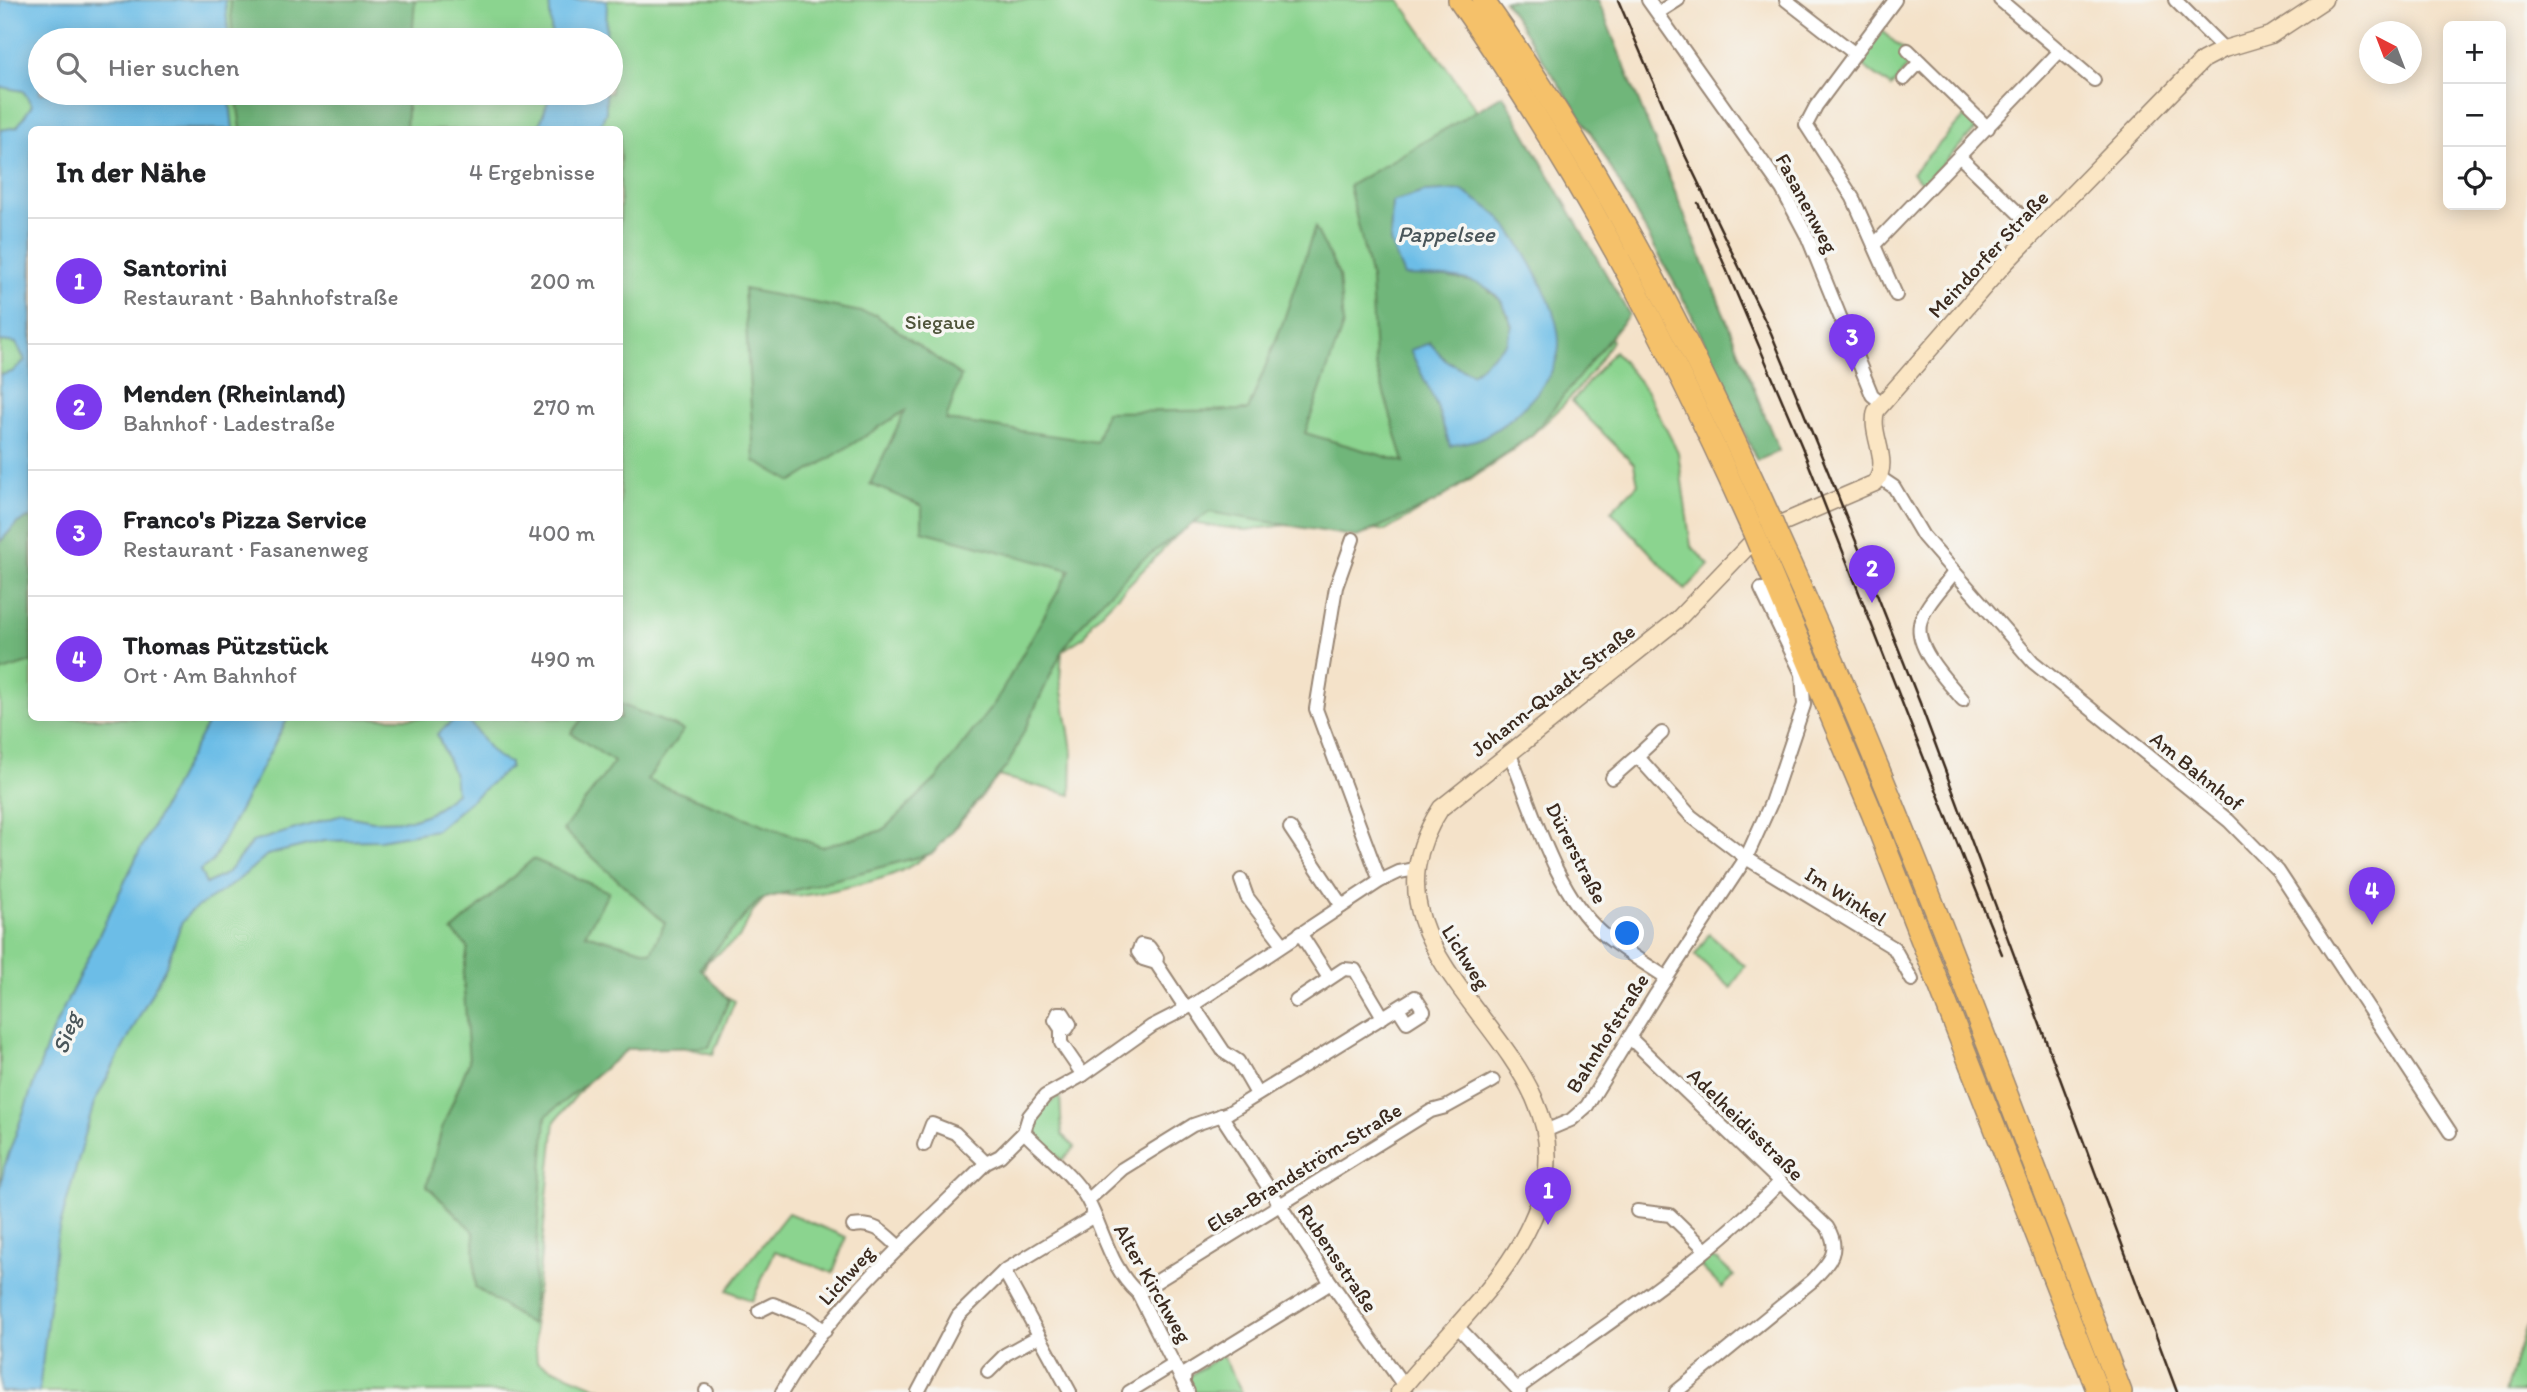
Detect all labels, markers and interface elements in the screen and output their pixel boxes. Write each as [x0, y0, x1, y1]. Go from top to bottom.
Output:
north arrow [2359, 21, 2422, 84]
map controls [2443, 21, 2506, 210]
button: + [2443, 21, 2506, 84]
search box [28, 28, 623, 105]
icon: search [52, 48, 90, 86]
text: Hier suchen [108, 51, 240, 83]
button: − [2443, 84, 2506, 147]
button: locate [2443, 147, 2506, 210]
street label: Fasanenweg [1770, 149, 1844, 257]
text: In der Nähe [56, 153, 206, 190]
text: 4 Ergebnisse [469, 158, 595, 186]
street label: Meindorfer Straße [1922, 185, 2054, 323]
water label: Pappelsee [1397, 220, 1496, 248]
text: Santorini [123, 251, 227, 283]
text: 1 [74, 267, 84, 295]
text: 200 m [530, 267, 595, 295]
text: Restaurant · Bahnhofstraße [123, 283, 398, 311]
park label: Siegaue [905, 309, 975, 334]
pin: 3 [1829, 314, 1875, 372]
text: Menden (Rheinland) [123, 377, 346, 409]
text: 2 [73, 393, 85, 421]
text: 270 m [533, 393, 595, 421]
text: Bahnhof · Ladestraße [123, 409, 335, 437]
text: Franco's Pizza Service [123, 503, 367, 535]
text: 3 [73, 519, 85, 547]
text: 400 m [528, 519, 595, 547]
text: Restaurant · Fasanenweg [123, 535, 369, 563]
pin: 2 [1849, 545, 1895, 603]
street label: Johann-Quadt-Straße [1466, 618, 1640, 762]
text: Thomas Pützstück [123, 629, 328, 661]
text: 4 [72, 645, 86, 673]
text: 490 m [530, 645, 595, 673]
text: Ort · Am Bahnhof [123, 661, 297, 689]
street label: Am Bahnhof [2145, 726, 2249, 816]
street label: Dürerstraße [1541, 798, 1613, 908]
street label: Im Winkel [1801, 861, 1891, 931]
pin: 4 [2349, 867, 2395, 925]
your location [1610, 916, 1644, 950]
street label: Lichweg [1436, 920, 1496, 994]
street label: Bahnhofstraße [1560, 969, 1654, 1097]
water label: Sieg [46, 1006, 87, 1057]
street label: Adelheidisstraße [1683, 1062, 1809, 1186]
street label: Elsa-Brandström-Straße [1202, 1097, 1406, 1237]
pin: 1 [1525, 1167, 1571, 1225]
street label: Rubensstraße [1293, 1199, 1383, 1317]
street label: Alter Kirchweg [1109, 1219, 1197, 1347]
street label: Lichweg [813, 1240, 879, 1310]

